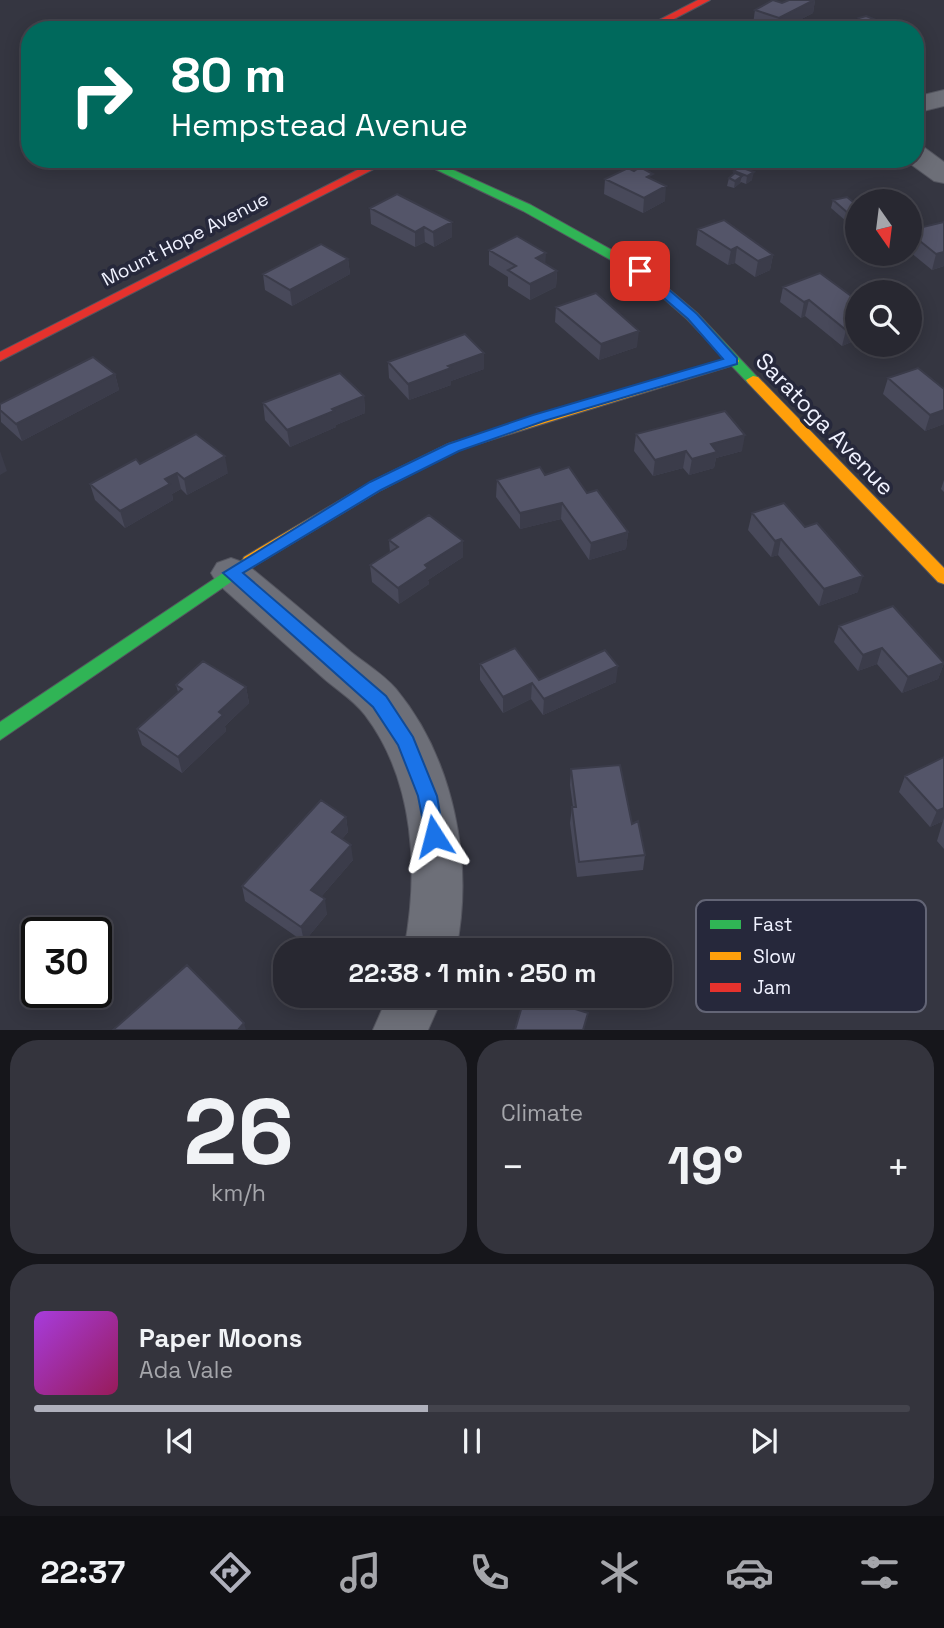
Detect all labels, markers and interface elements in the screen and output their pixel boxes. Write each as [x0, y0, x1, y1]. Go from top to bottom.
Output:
text: 80 m [171, 44, 286, 106]
icon: right [56, 49, 147, 140]
text: Hempstead Avenue [171, 105, 468, 145]
street label: Mount Hope Avenue [97, 186, 273, 292]
north arrow [845, 189, 922, 266]
map controls [845, 189, 922, 357]
pin [610, 241, 670, 301]
icon: arrive [621, 252, 659, 290]
button: search [845, 280, 922, 357]
street label: Saratoga Avenue [749, 346, 901, 502]
position arrow [397, 799, 471, 873]
legend [696, 900, 926, 1012]
text: Fast [753, 912, 793, 937]
speed limit sign: 30 [21, 917, 112, 1008]
text: Slow [753, 944, 796, 969]
text: 22:38 · 1 min · 250 m [349, 956, 597, 990]
text: Jam [753, 975, 791, 1000]
text: 26 [183, 1074, 294, 1191]
text: Climate [501, 1098, 583, 1128]
text: 19° [667, 1133, 744, 1199]
text: − [501, 1143, 525, 1191]
text: + [886, 1143, 910, 1191]
text: km/h [211, 1178, 266, 1208]
text: Paper Moons [139, 1321, 302, 1355]
text: Ada Vale [139, 1355, 233, 1385]
icon: previous [161, 1422, 199, 1460]
icon: pause [453, 1422, 491, 1460]
icon: next [745, 1422, 783, 1460]
icon: directions [206, 1548, 255, 1597]
icon: music [336, 1548, 385, 1597]
icon: phone [465, 1548, 514, 1597]
icon: climate [595, 1548, 644, 1597]
icon: car [725, 1548, 774, 1597]
icon: filters [855, 1548, 904, 1597]
text: 22:37 [40, 1552, 125, 1592]

